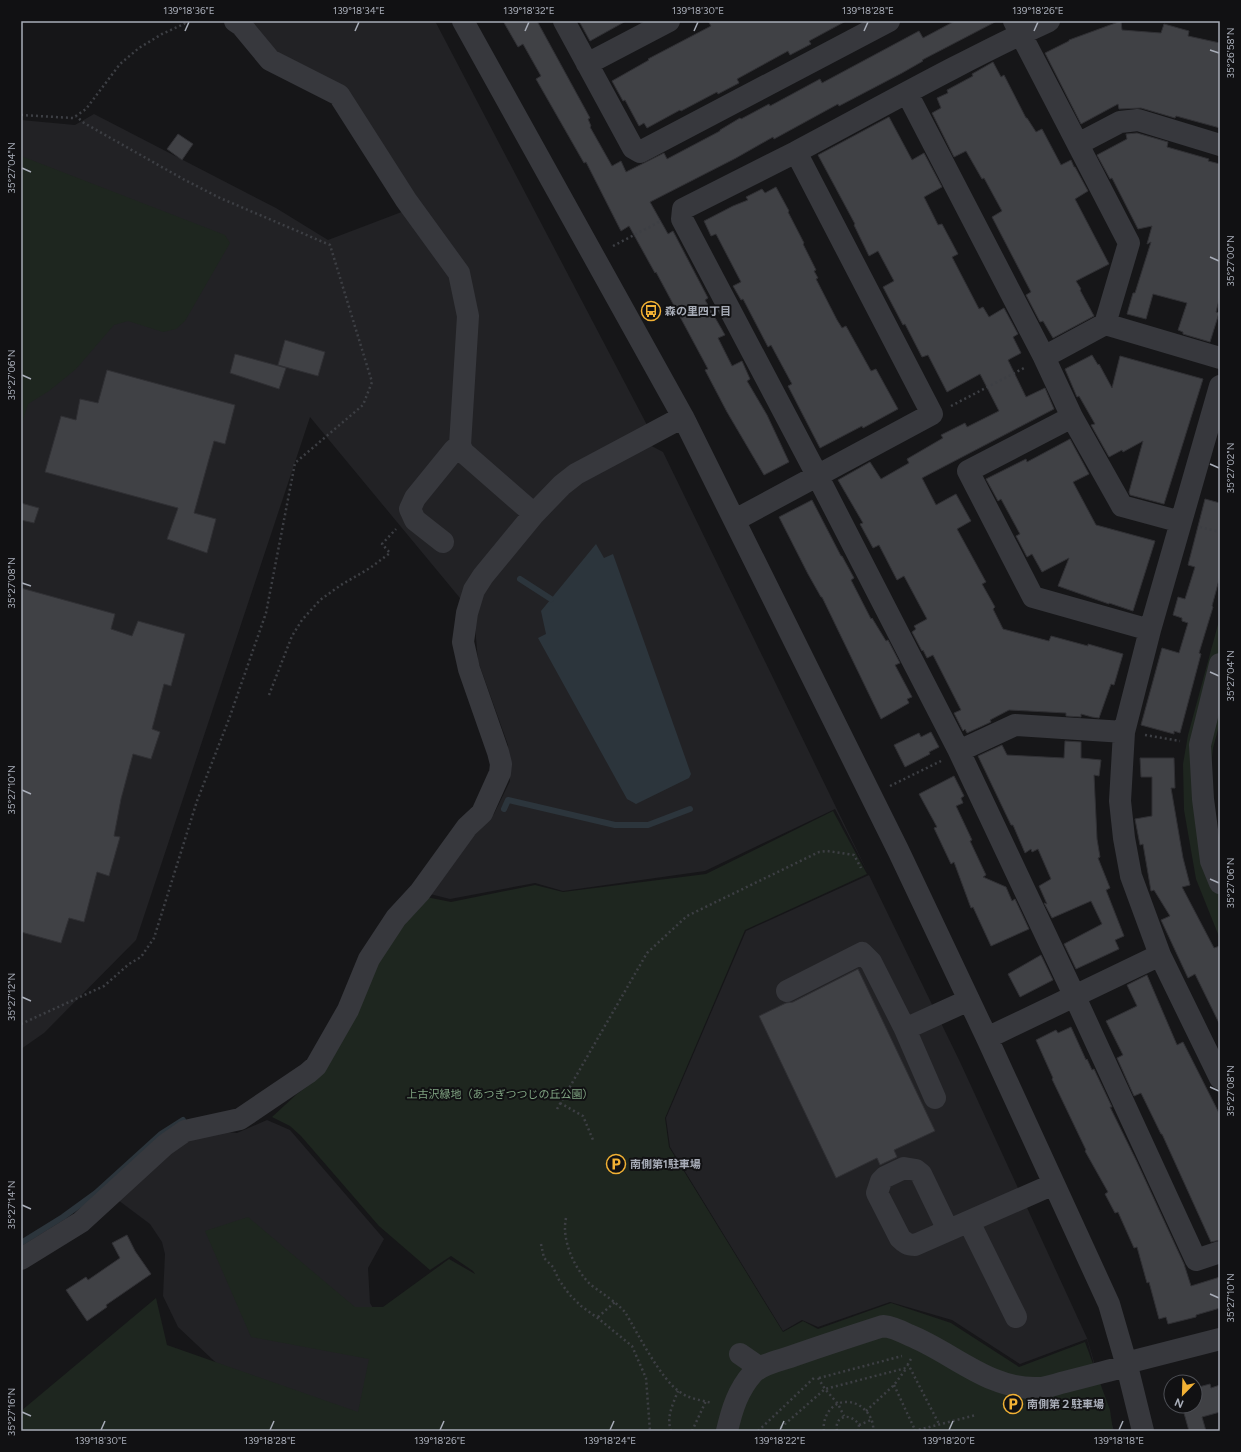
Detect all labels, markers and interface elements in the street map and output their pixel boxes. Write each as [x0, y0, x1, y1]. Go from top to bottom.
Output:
text: 139°18'36"E [163, 4, 215, 17]
text: 139°18'34"E [333, 4, 385, 17]
text: 139°18'32"E [503, 4, 555, 17]
text: 139°18'30"E [672, 4, 724, 17]
text: 139°18'28"E [842, 4, 894, 17]
text: 139°18'26"E [1012, 4, 1064, 17]
text: 35°26'58"N [1224, 28, 1237, 78]
text: 35°27'04"N [5, 142, 18, 194]
text: 35°27'00"N [1224, 235, 1237, 287]
bus stop icon: 森の里四丁目 [640, 300, 662, 322]
place label: 森の里四丁目 [665, 305, 731, 318]
text: 35°27'06"N [5, 350, 18, 400]
text: 35°27'02"N [1224, 443, 1237, 493]
text: 35°27'08"N [5, 557, 18, 609]
text: 35°27'04"N [1224, 650, 1237, 702]
text: 35°27'10"N [5, 765, 18, 815]
text: 35°27'06"N [1224, 858, 1237, 908]
text: 35°27'12"N [5, 973, 18, 1021]
text: 35°27'08"N [1224, 1065, 1237, 1117]
park label: 上古沢緑地（あつぎつつじの丘公園） [407, 1088, 594, 1101]
parking icon: 南側第1駐車場 [605, 1153, 627, 1175]
place label: 南側第1駐車場 [630, 1158, 701, 1171]
text: 35°27'14"N [5, 1180, 18, 1230]
text: 35°27'10"N [1224, 1273, 1237, 1323]
north arrow [1163, 1374, 1203, 1414]
text: 35°27'16"N [5, 1388, 18, 1436]
parking icon: 南側第２駐車場 [1002, 1393, 1024, 1415]
text: N [1173, 1395, 1186, 1410]
place label: 南側第２駐車場 [1027, 1398, 1104, 1411]
text: 139°18'30"E [75, 1434, 127, 1447]
text: 139°18'28"E [244, 1434, 296, 1447]
text: 139°18'26"E [414, 1434, 466, 1447]
text: 139°18'24"E [584, 1434, 636, 1447]
text: 139°18'22"E [754, 1434, 806, 1447]
text: 139°18'20"E [923, 1434, 975, 1447]
text: 139°18'18"E [1094, 1434, 1144, 1447]

